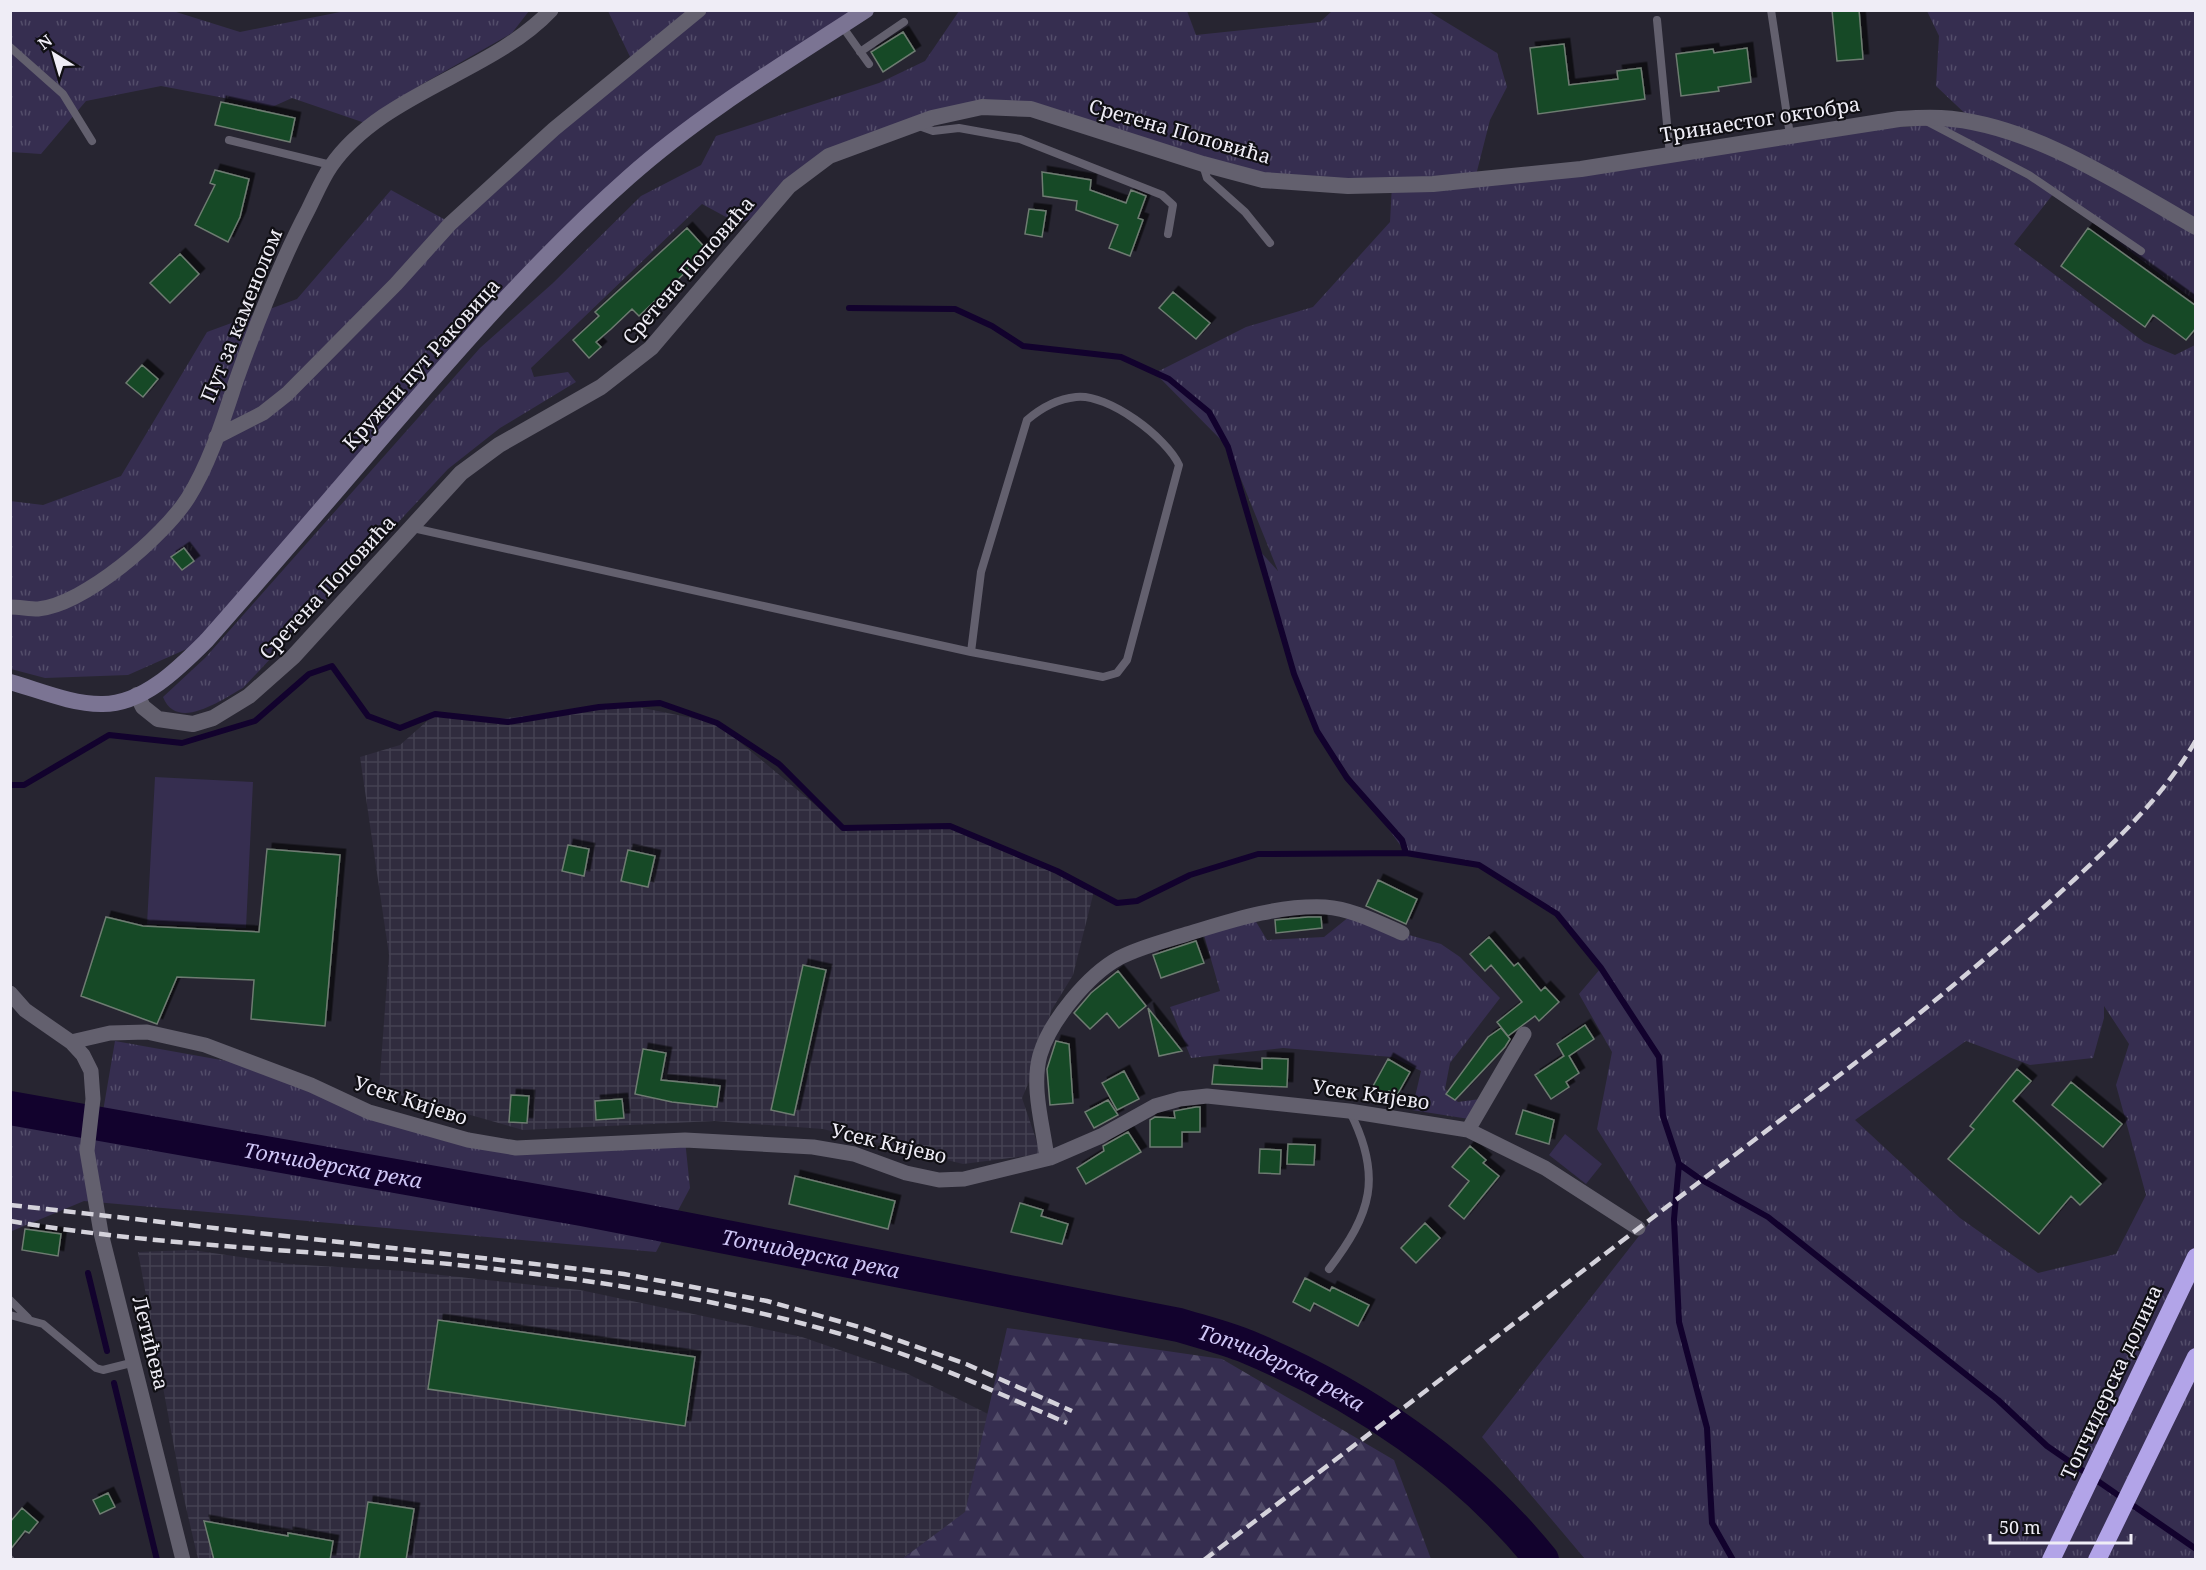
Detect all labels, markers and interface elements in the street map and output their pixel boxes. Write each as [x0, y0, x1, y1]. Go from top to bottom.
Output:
north arrow [24, 24, 84, 84]
text: N [33, 29, 57, 55]
street label: Тринаестог октобра [1658, 90, 1862, 148]
street label: Сретена Поповића [1086, 92, 1274, 170]
street label: Сретена Поповића [616, 190, 760, 350]
street label: Пут за каменолом [194, 224, 288, 406]
street label: Кружни пут Раковица [336, 272, 506, 456]
street label: Сретена Поповића [253, 509, 401, 665]
street label: Усек Кијево [351, 1069, 471, 1131]
street label: Усек Кијево [1311, 1072, 1431, 1116]
street label: Усек Кијево [828, 1117, 950, 1169]
water label: Топчидерска река [241, 1136, 425, 1195]
water label: Топчидерска река [719, 1222, 902, 1284]
street label: Топчидерска долина [2054, 1280, 2168, 1484]
street label: Летићева [126, 1293, 176, 1393]
water label: Топчидерска река [1195, 1317, 1370, 1418]
scale bar [1990, 1507, 2131, 1545]
text: 50 m [1999, 1515, 2041, 1539]

